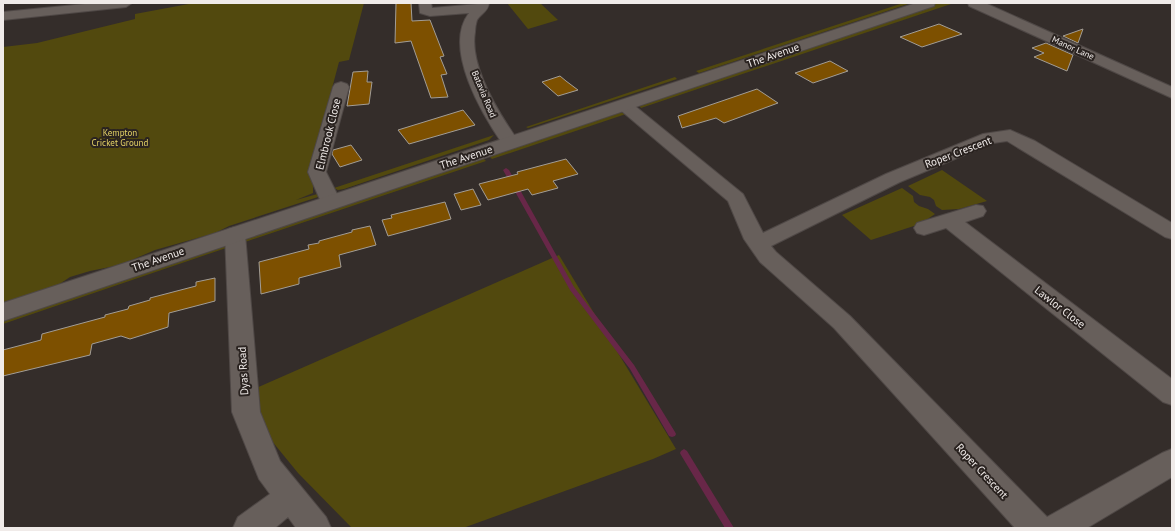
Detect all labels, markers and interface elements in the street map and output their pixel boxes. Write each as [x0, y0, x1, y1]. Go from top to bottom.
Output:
street label: Manor Lane [1050, 33, 1096, 62]
street label: The Avenue [745, 39, 801, 71]
street label: Batavia Road [470, 69, 499, 119]
street label: Elmbrook Close [312, 96, 344, 171]
park label: Kempton Cricket Ground [92, 127, 149, 148]
street label: Roper Crescent [923, 133, 994, 171]
street label: The Avenue [438, 142, 495, 172]
street label: The Avenue [130, 243, 186, 275]
street label: Lawlor Close [1032, 283, 1088, 331]
street label: Dyas Road [235, 346, 251, 396]
street label: Roper Crescent [953, 441, 1011, 502]

